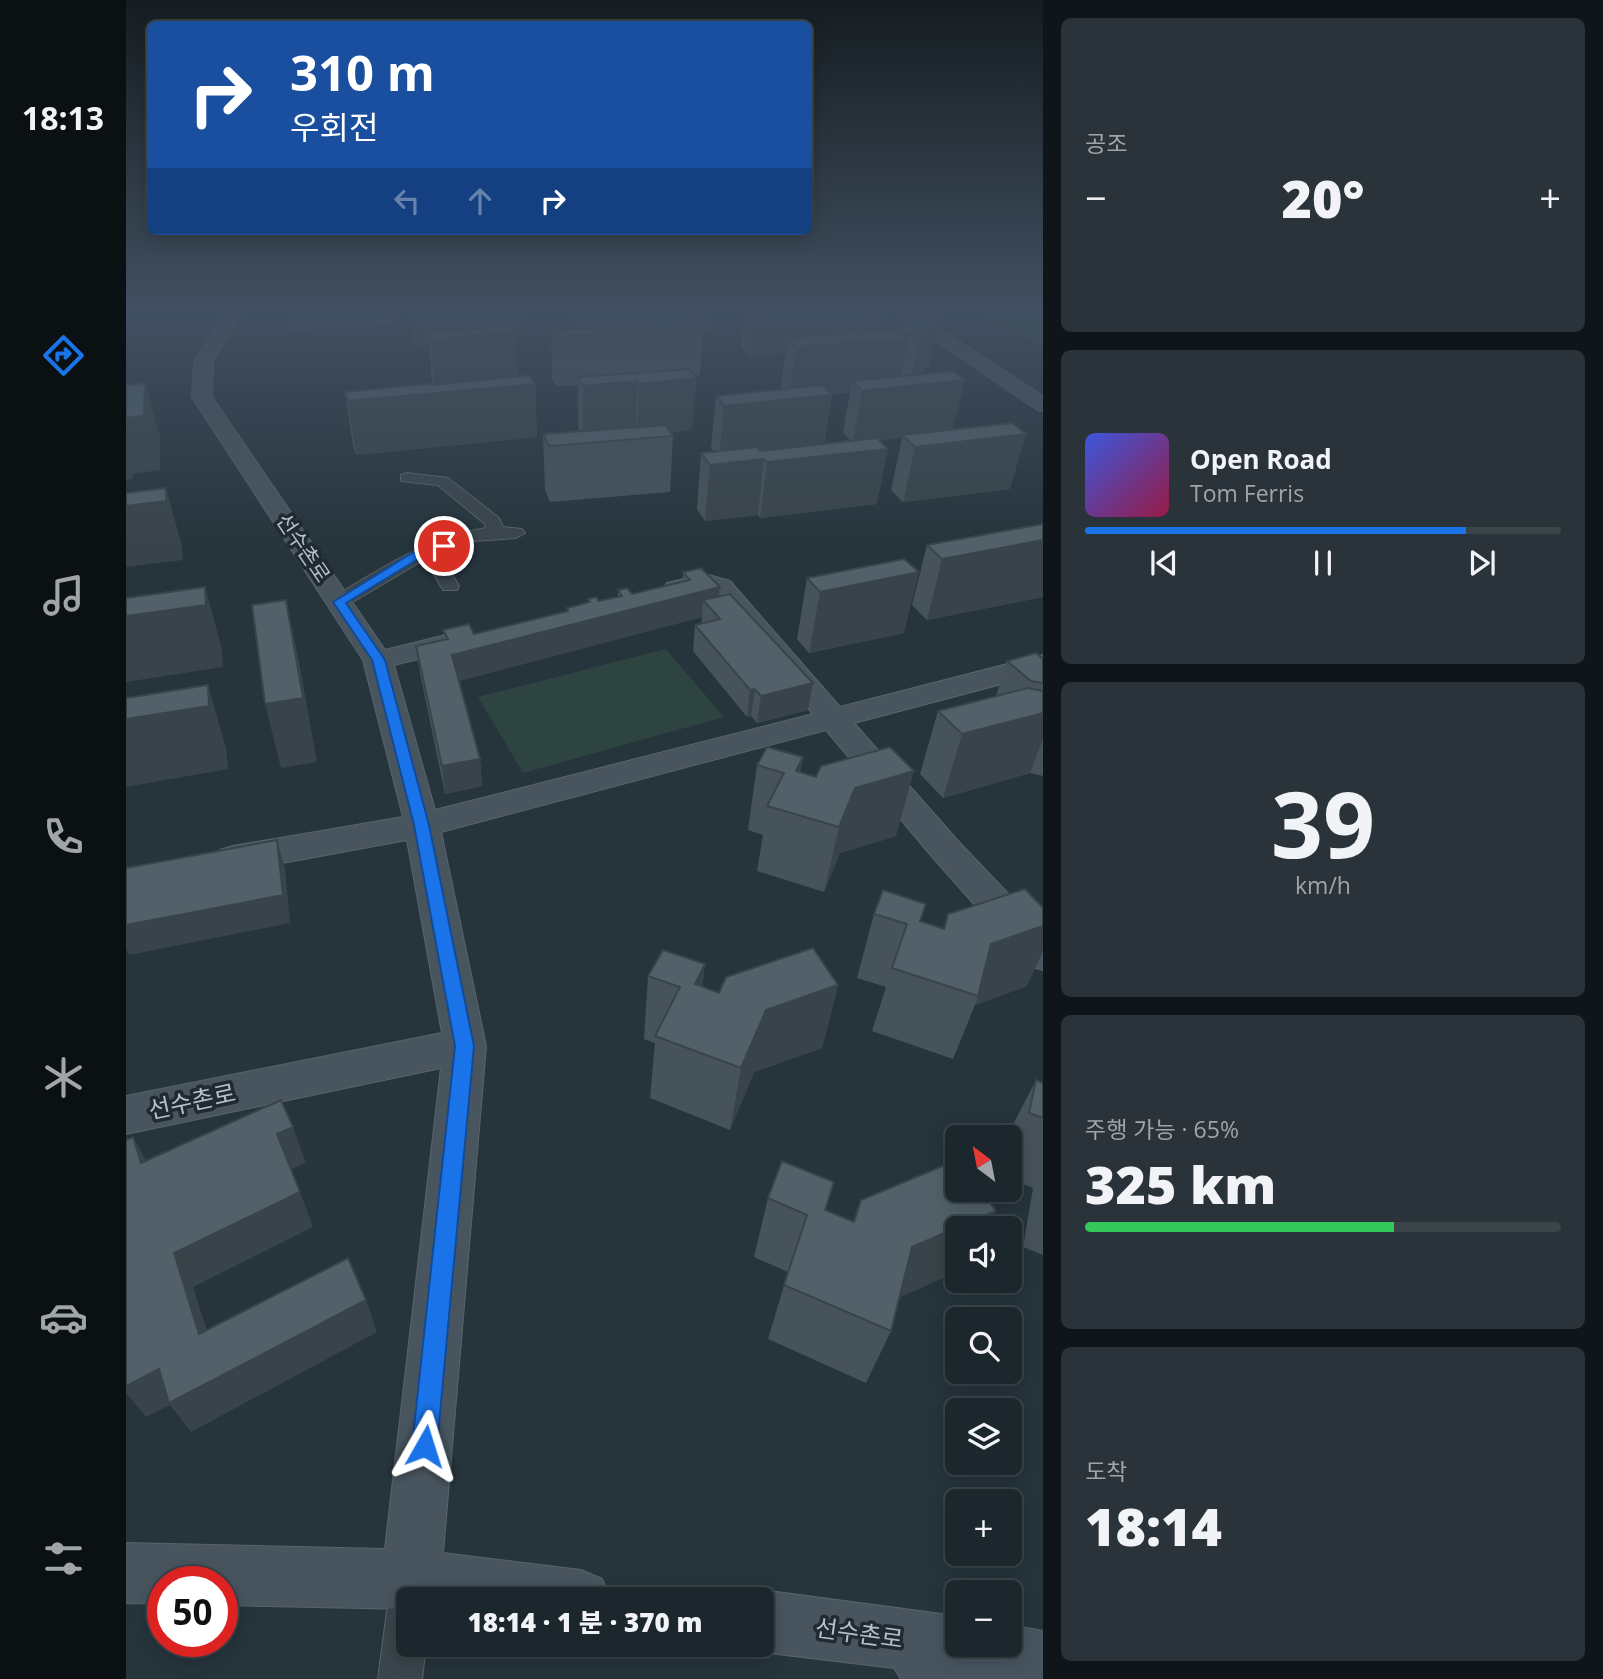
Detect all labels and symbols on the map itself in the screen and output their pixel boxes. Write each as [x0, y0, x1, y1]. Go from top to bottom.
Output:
street label: 선수촌로 [271, 508, 337, 587]
pin [414, 516, 474, 576]
street label: 선수촌로 [145, 1075, 238, 1126]
north arrow [945, 1125, 1022, 1202]
position arrow [388, 1409, 462, 1483]
speed limit sign: 50 [147, 1566, 238, 1657]
street label: 선수촌로 [813, 1610, 905, 1655]

